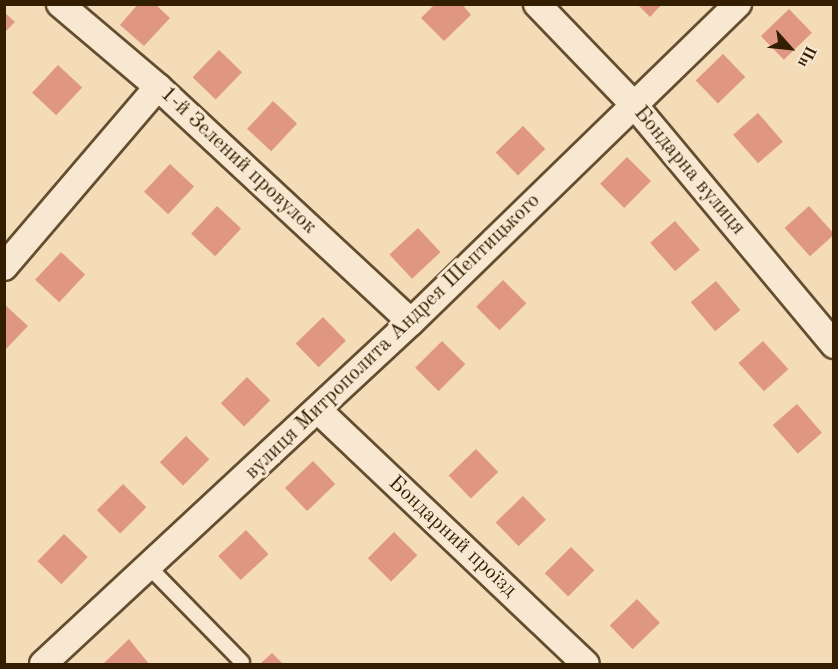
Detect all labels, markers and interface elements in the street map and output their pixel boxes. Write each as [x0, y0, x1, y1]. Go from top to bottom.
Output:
north arrow [760, 18, 820, 78]
text: Пн [794, 43, 818, 70]
street label: 1-й Зелений провулок [155, 82, 321, 240]
street label: Бондарна вулиця [628, 101, 750, 241]
street label: вулиця Митрополита Андрея Шептицького [240, 189, 546, 485]
street label: Бондарний проїзд [383, 471, 521, 603]

